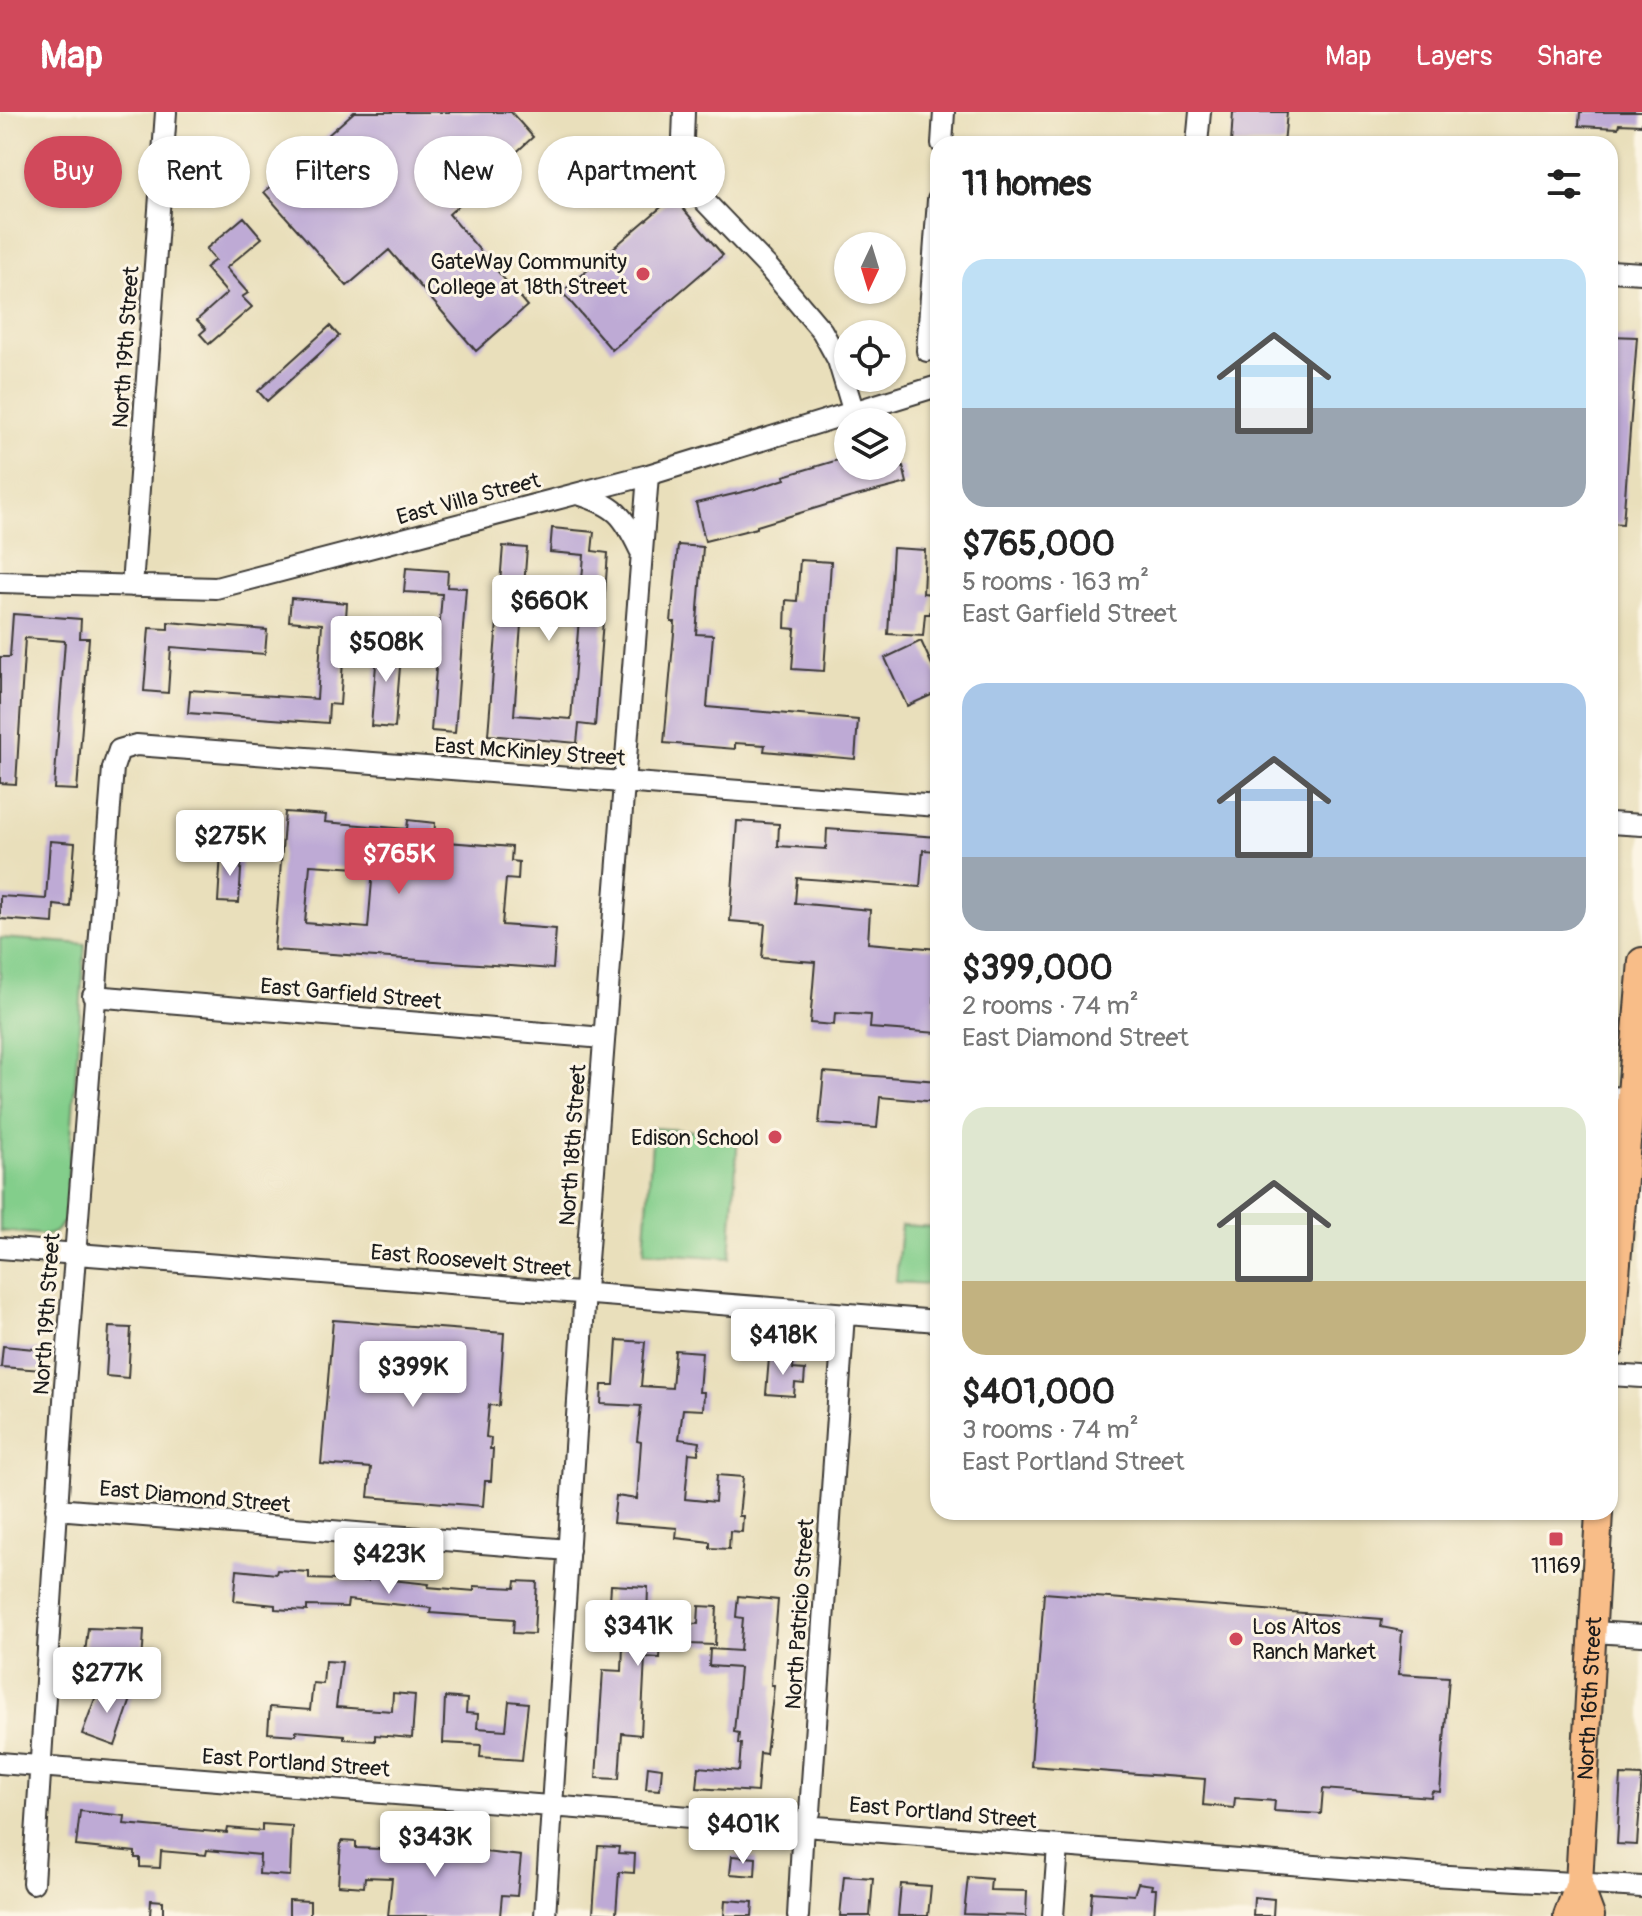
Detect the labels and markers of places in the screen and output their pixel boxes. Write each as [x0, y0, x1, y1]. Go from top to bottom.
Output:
place label: GateWay Community College at 18th Street [427, 248, 627, 301]
marker: GateWay Community College at 18th Street [634, 265, 652, 283]
pin: $660K [493, 575, 605, 643]
pin: $508K [330, 616, 442, 684]
pin: $275K [174, 810, 286, 878]
pin: $765K [343, 828, 455, 896]
place label: Edison School [631, 1124, 759, 1152]
marker: Edison School [766, 1128, 784, 1146]
pin: $418K [727, 1309, 839, 1377]
pin: $399K [357, 1341, 469, 1409]
pin: $423K [333, 1528, 445, 1596]
marker: 11169 [1547, 1530, 1565, 1548]
place label: 11169 [1531, 1552, 1581, 1580]
pin: $341K [582, 1600, 694, 1668]
place label: Los Altos Ranch Market [1252, 1613, 1376, 1666]
marker: Los Altos Ranch Market [1227, 1630, 1245, 1648]
pin: $277K [51, 1647, 163, 1715]
pin: $401K [687, 1798, 799, 1866]
pin: $343K [379, 1811, 491, 1879]

